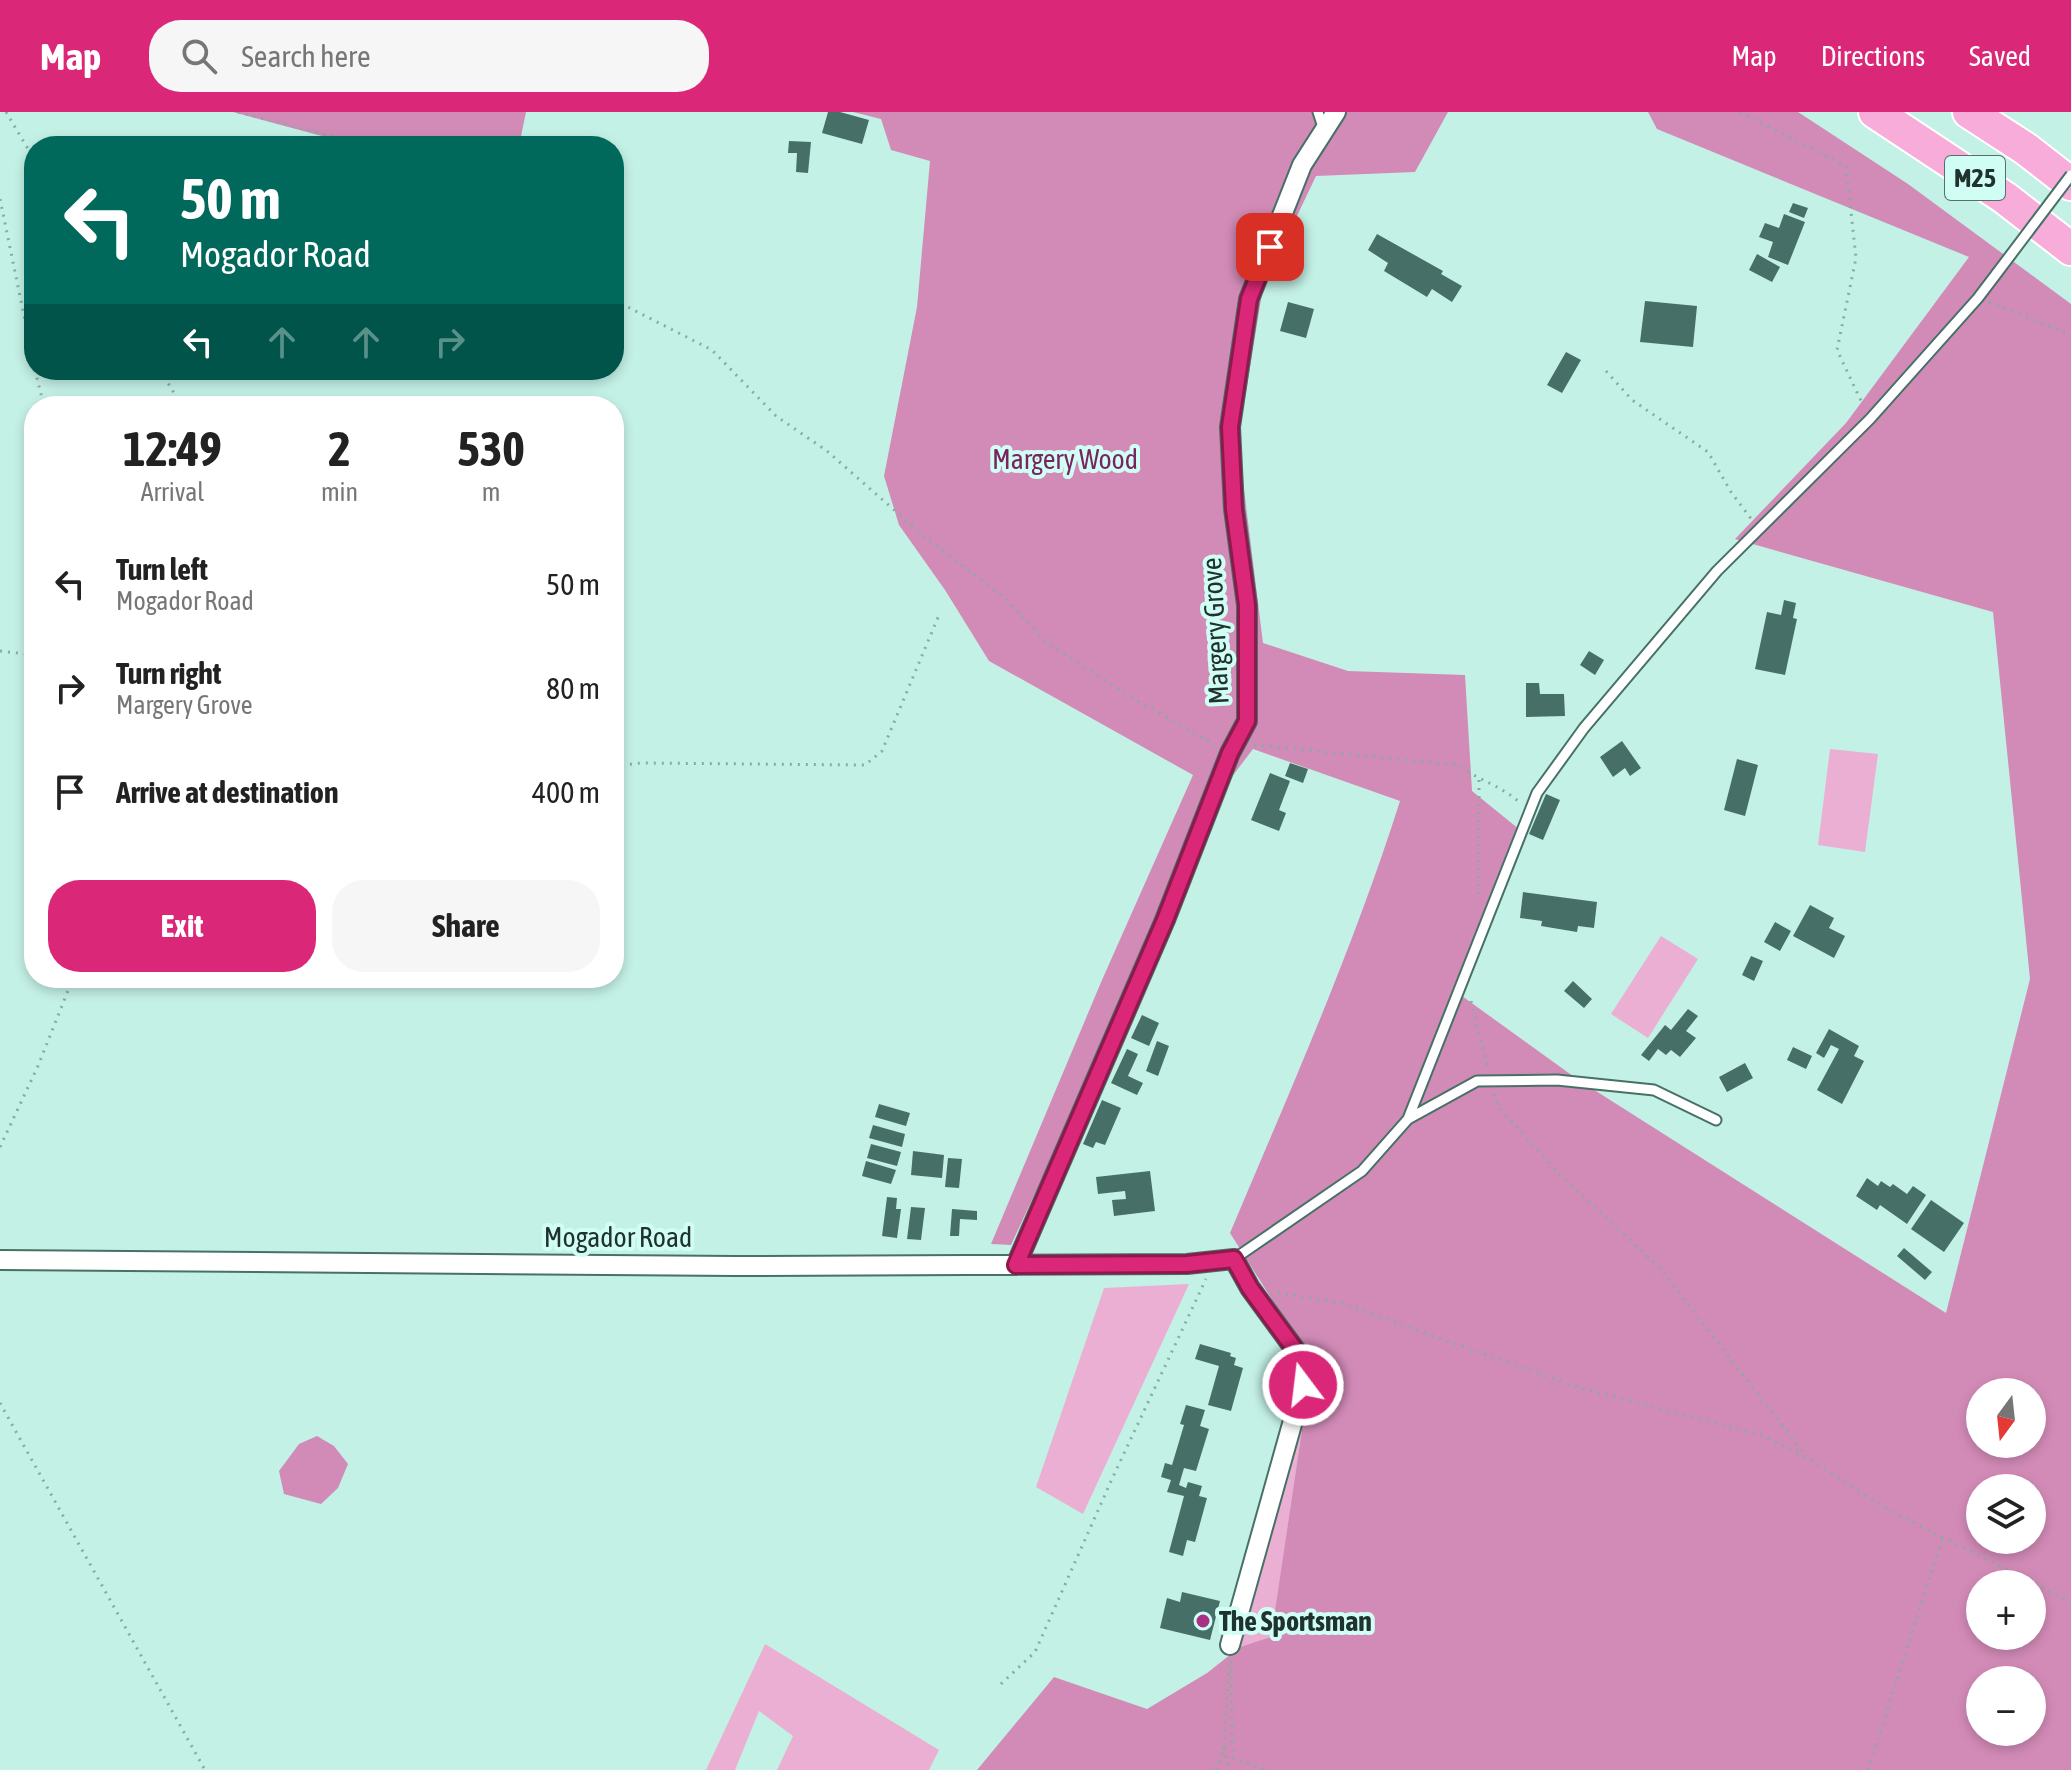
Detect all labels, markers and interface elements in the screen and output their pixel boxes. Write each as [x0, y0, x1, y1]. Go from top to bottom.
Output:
search box [149, 20, 709, 92]
icon: search [177, 34, 221, 78]
text: Map [40, 35, 101, 78]
text: Search here [241, 39, 371, 73]
text: Map [1732, 40, 1777, 72]
text: Directions [1821, 40, 1925, 72]
text: Saved [1969, 40, 2031, 72]
road number: M25 [1945, 156, 2005, 200]
text: 50 m [180, 167, 281, 231]
icon: left [48, 168, 152, 272]
pin [1236, 213, 1304, 281]
icon: arrive [1248, 225, 1292, 269]
text: Mogador Road [180, 233, 371, 275]
icon: left [176, 320, 220, 364]
icon: ahead [260, 320, 304, 364]
icon: ahead [344, 320, 388, 364]
icon: right [428, 320, 472, 364]
text: 12:49 [123, 421, 222, 476]
text: 2 [328, 421, 351, 476]
text: 530 [457, 421, 525, 476]
park label: Margery Wood [992, 443, 1138, 475]
text: Arrival [141, 477, 204, 507]
text: min [321, 477, 358, 507]
text: m [482, 477, 500, 507]
text: Turn left [116, 552, 208, 586]
street label: Margery Grove [1195, 557, 1235, 705]
icon: left [48, 562, 92, 606]
text: 50 m [546, 567, 600, 601]
text: Mogador Road [116, 586, 254, 616]
text: Turn right [116, 656, 222, 690]
icon: right [48, 666, 92, 710]
text: 80 m [546, 671, 600, 705]
text: Margery Grove [116, 690, 252, 720]
icon: arrive [48, 770, 92, 814]
text: Arrive at destination [116, 775, 338, 809]
text: 400 m [532, 775, 600, 809]
button: Exit [48, 880, 316, 972]
button: Share [332, 880, 600, 972]
street label: Mogador Road [544, 1221, 692, 1253]
position arrow [1261, 1343, 1345, 1427]
north arrow [1966, 1378, 2046, 1458]
map controls [1966, 1378, 2046, 1746]
button: layers [1966, 1474, 2046, 1554]
button: + [1966, 1570, 2046, 1650]
place label: The Sportsman [1219, 1605, 1372, 1637]
marker: The Sportsman [1194, 1612, 1212, 1630]
button: − [1966, 1666, 2046, 1746]

